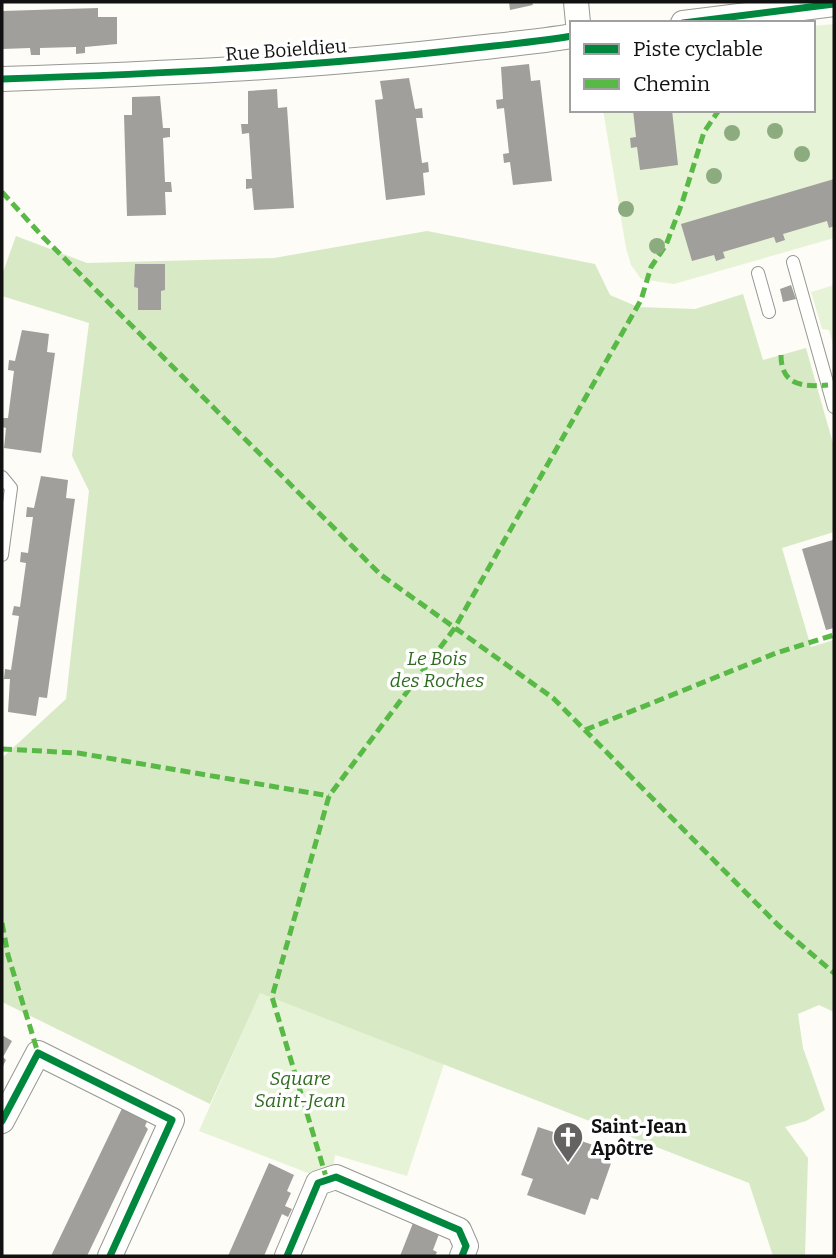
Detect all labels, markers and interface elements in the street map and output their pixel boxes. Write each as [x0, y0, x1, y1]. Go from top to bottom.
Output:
legend [570, 21, 815, 112]
street label: Rue Boieldieu [224, 34, 348, 66]
text: Piste cyclable [633, 36, 763, 62]
text: Chemin [633, 71, 710, 97]
park label: Le Bois des Roches [390, 647, 484, 692]
park label: Square Saint-Jean [254, 1067, 346, 1112]
place label: Saint-Jean Apôtre [591, 1115, 687, 1160]
church icon: Saint-Jean Apôtre [551, 1120, 585, 1164]

